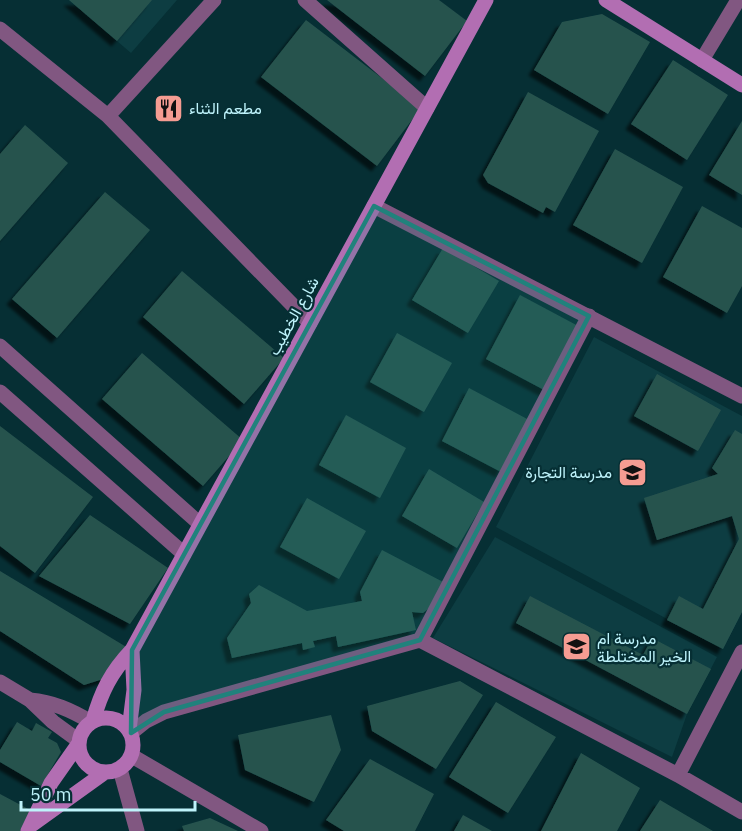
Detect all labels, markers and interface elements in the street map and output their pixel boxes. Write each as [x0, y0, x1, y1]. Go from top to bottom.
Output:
restaurant icon: مطعم الثناء [152, 92, 184, 124]
place label: مطعم الثناء [189, 98, 262, 119]
street label: شارع الخطيب [263, 273, 325, 360]
school or university icon: مدرسة التجارة [617, 456, 649, 488]
place label: مدرسة التجارة [525, 462, 612, 483]
place label: مدرسة ام الخير المختلطة [597, 628, 691, 667]
school or university icon: مدرسة ام الخير المختلطة [560, 631, 592, 663]
scale bar [21, 774, 195, 812]
text: 50 m [30, 783, 72, 806]

